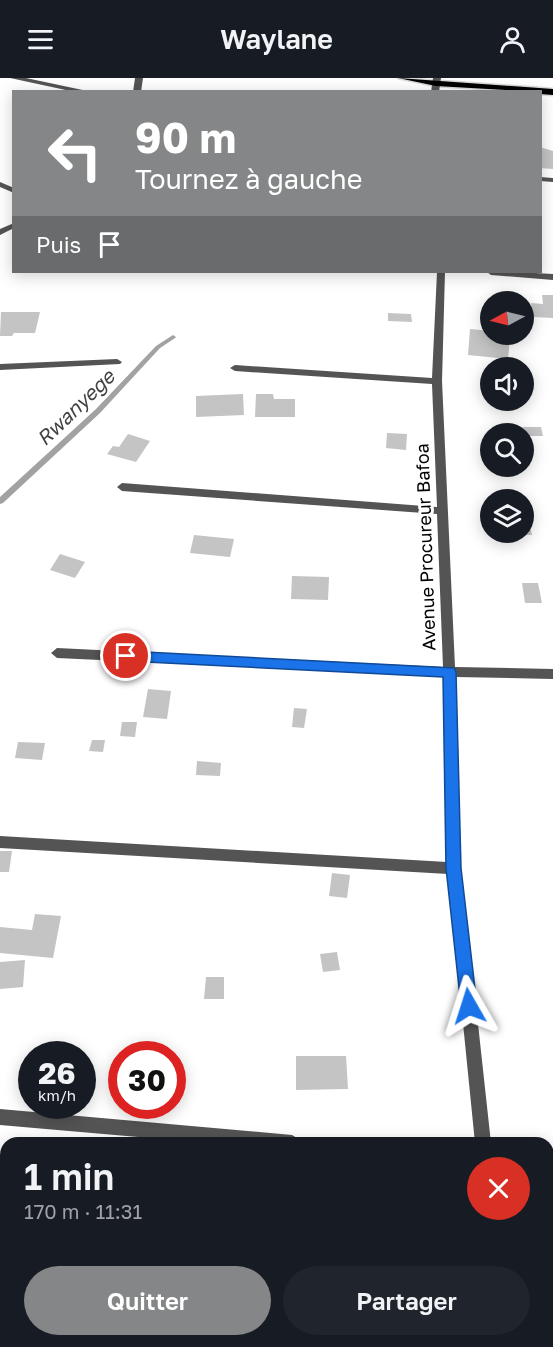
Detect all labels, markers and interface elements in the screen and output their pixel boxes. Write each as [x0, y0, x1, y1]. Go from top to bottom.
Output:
icon: menu [24, 23, 57, 56]
text: Waylane [220, 23, 333, 55]
icon: person [496, 23, 529, 56]
text: 90 m [135, 112, 236, 162]
icon: left [36, 114, 114, 192]
text: Tournez à gauche [135, 163, 362, 195]
icon: arrive [93, 228, 126, 261]
text: Puis [36, 231, 81, 258]
north arrow [480, 291, 534, 345]
map controls [480, 291, 534, 543]
button: sound [480, 357, 534, 411]
water label: Rwanyege [31, 363, 121, 451]
button: search [480, 423, 534, 477]
street label: Avenue Procureur Bafoa [410, 443, 440, 651]
button: layers [480, 489, 534, 543]
pin [100, 630, 151, 681]
icon: arrive [109, 639, 142, 672]
position arrow [437, 974, 501, 1038]
speed limit sign: 30 [108, 1041, 186, 1119]
text: 26 [38, 1055, 76, 1091]
text: km/h [38, 1086, 76, 1104]
text: 1 min [24, 1155, 114, 1198]
button: close [467, 1157, 530, 1220]
text: 170 m · 11:31 [24, 1199, 142, 1223]
button: Quitter [24, 1266, 271, 1335]
button: Partager [283, 1266, 530, 1335]

